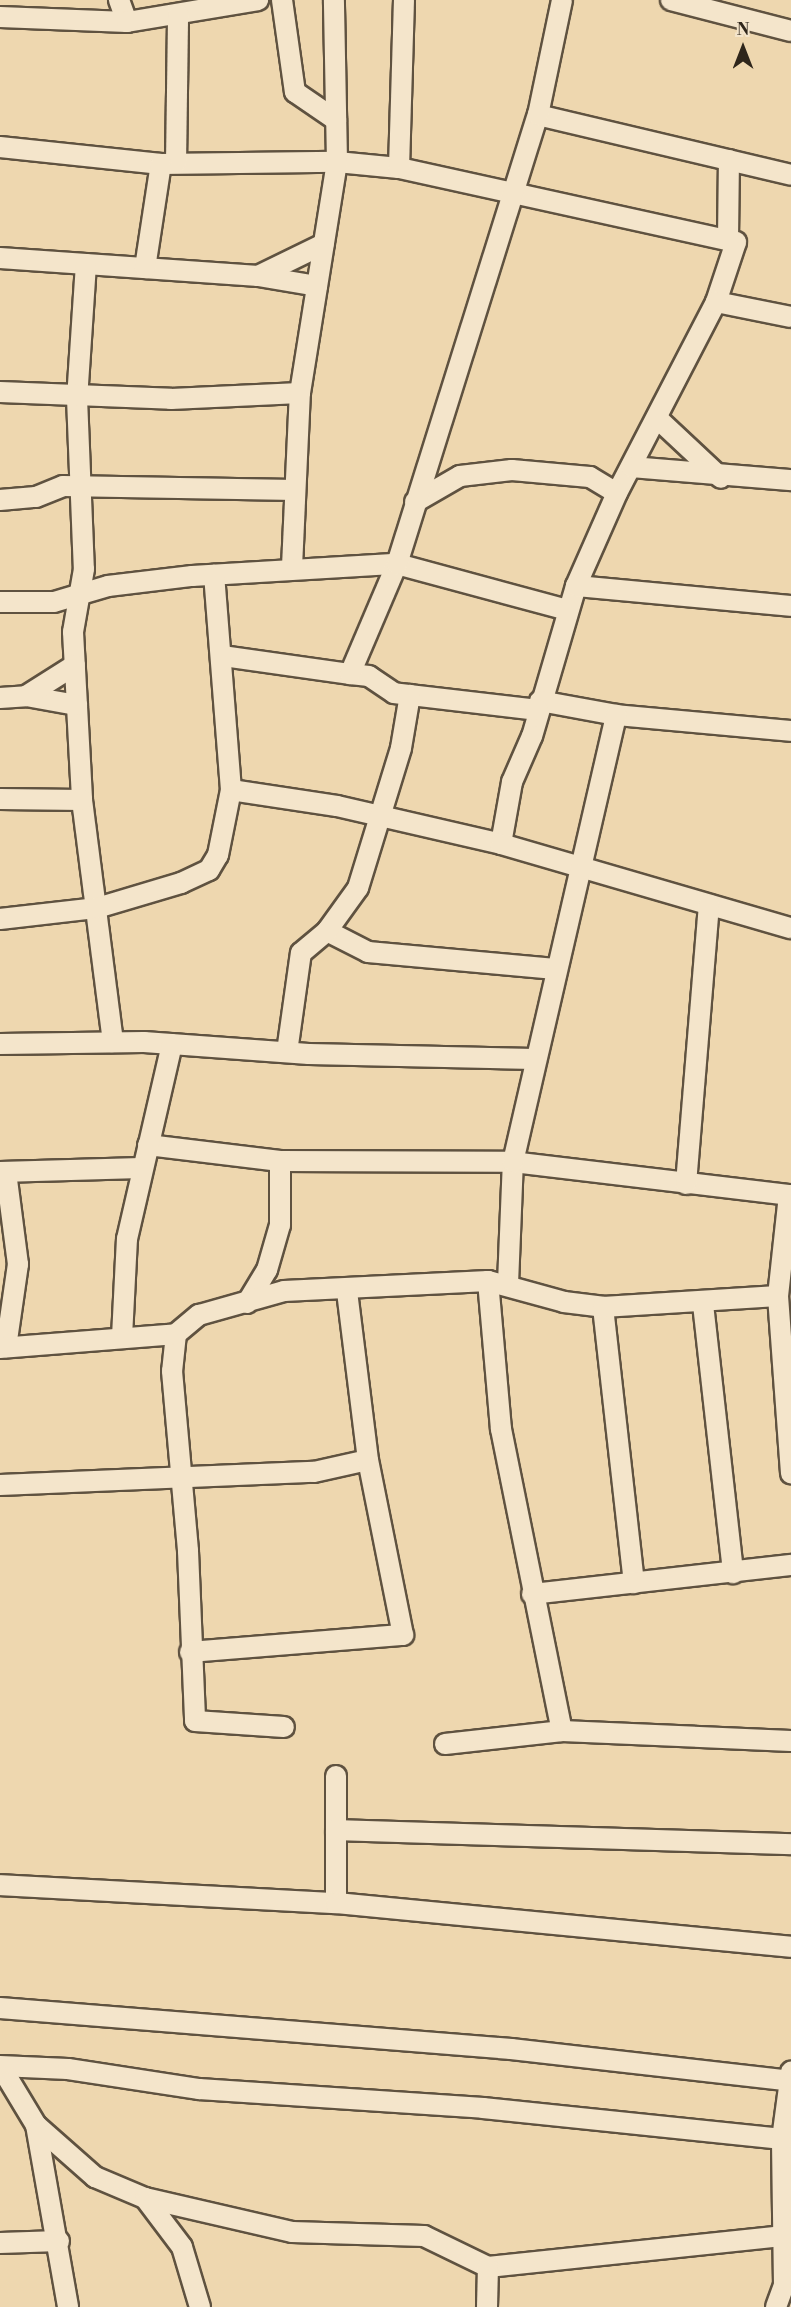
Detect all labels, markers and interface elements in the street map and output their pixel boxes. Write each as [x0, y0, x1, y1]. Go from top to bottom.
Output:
north arrow [713, 18, 773, 78]
text: N [737, 20, 749, 40]

